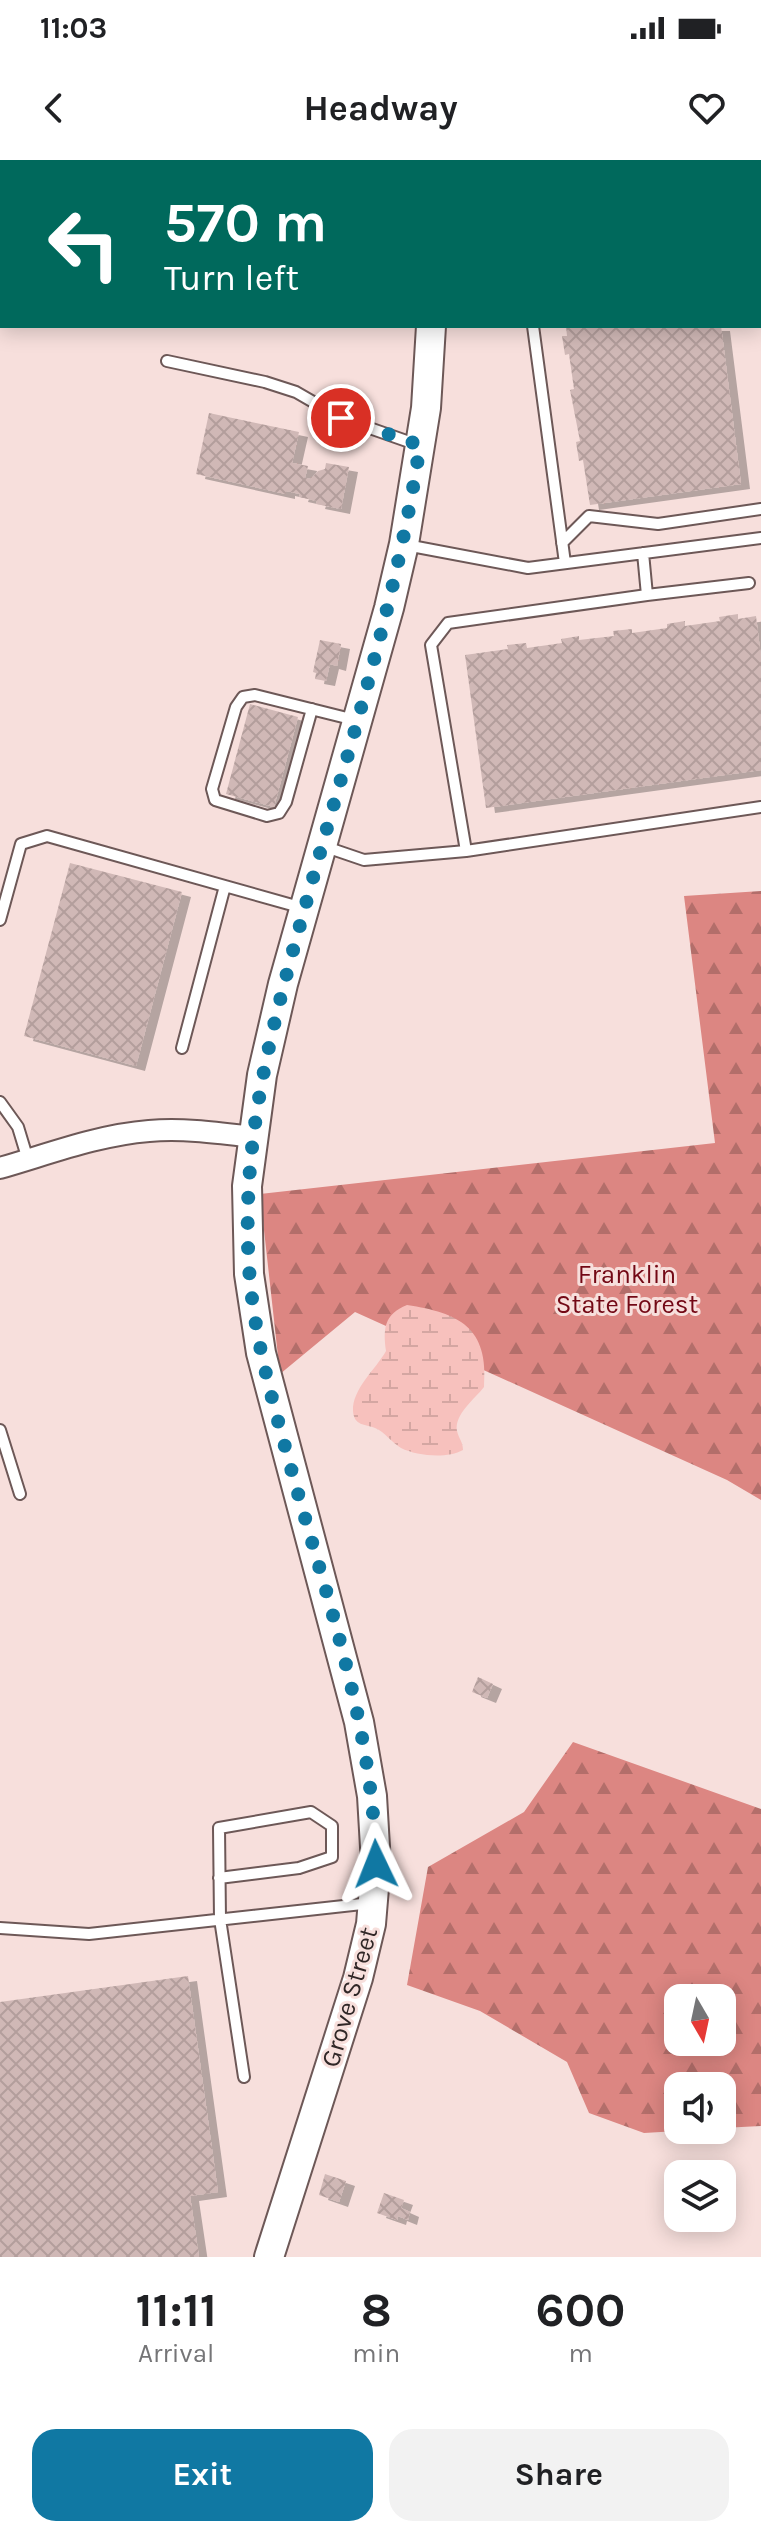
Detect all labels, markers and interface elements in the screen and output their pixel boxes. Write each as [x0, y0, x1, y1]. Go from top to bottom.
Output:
text: 11:03 [40, 10, 107, 46]
icon: back [32, 86, 76, 130]
icon: heart [685, 86, 729, 130]
text: Headway [303, 87, 458, 129]
text: 570 m [164, 190, 327, 255]
icon: left [32, 192, 136, 296]
text: Turn left [164, 257, 299, 299]
pin [307, 384, 375, 452]
icon: arrive [319, 396, 363, 440]
park label: Franklin State Forest [556, 1259, 698, 1320]
position arrow [334, 1822, 418, 1906]
street label: Grove Street [315, 1923, 384, 2071]
north arrow [664, 1984, 736, 2056]
map controls [664, 1984, 736, 2232]
button: sound [664, 2072, 736, 2144]
button: layers [664, 2160, 736, 2232]
text: 11:11 [135, 2282, 217, 2338]
text: 8 [361, 2282, 392, 2338]
text: 600 [536, 2282, 625, 2338]
text: Arrival [138, 2338, 214, 2369]
text: min [352, 2338, 400, 2369]
text: m [568, 2338, 593, 2369]
button: Exit [32, 2429, 373, 2521]
button: Share [389, 2429, 729, 2521]

